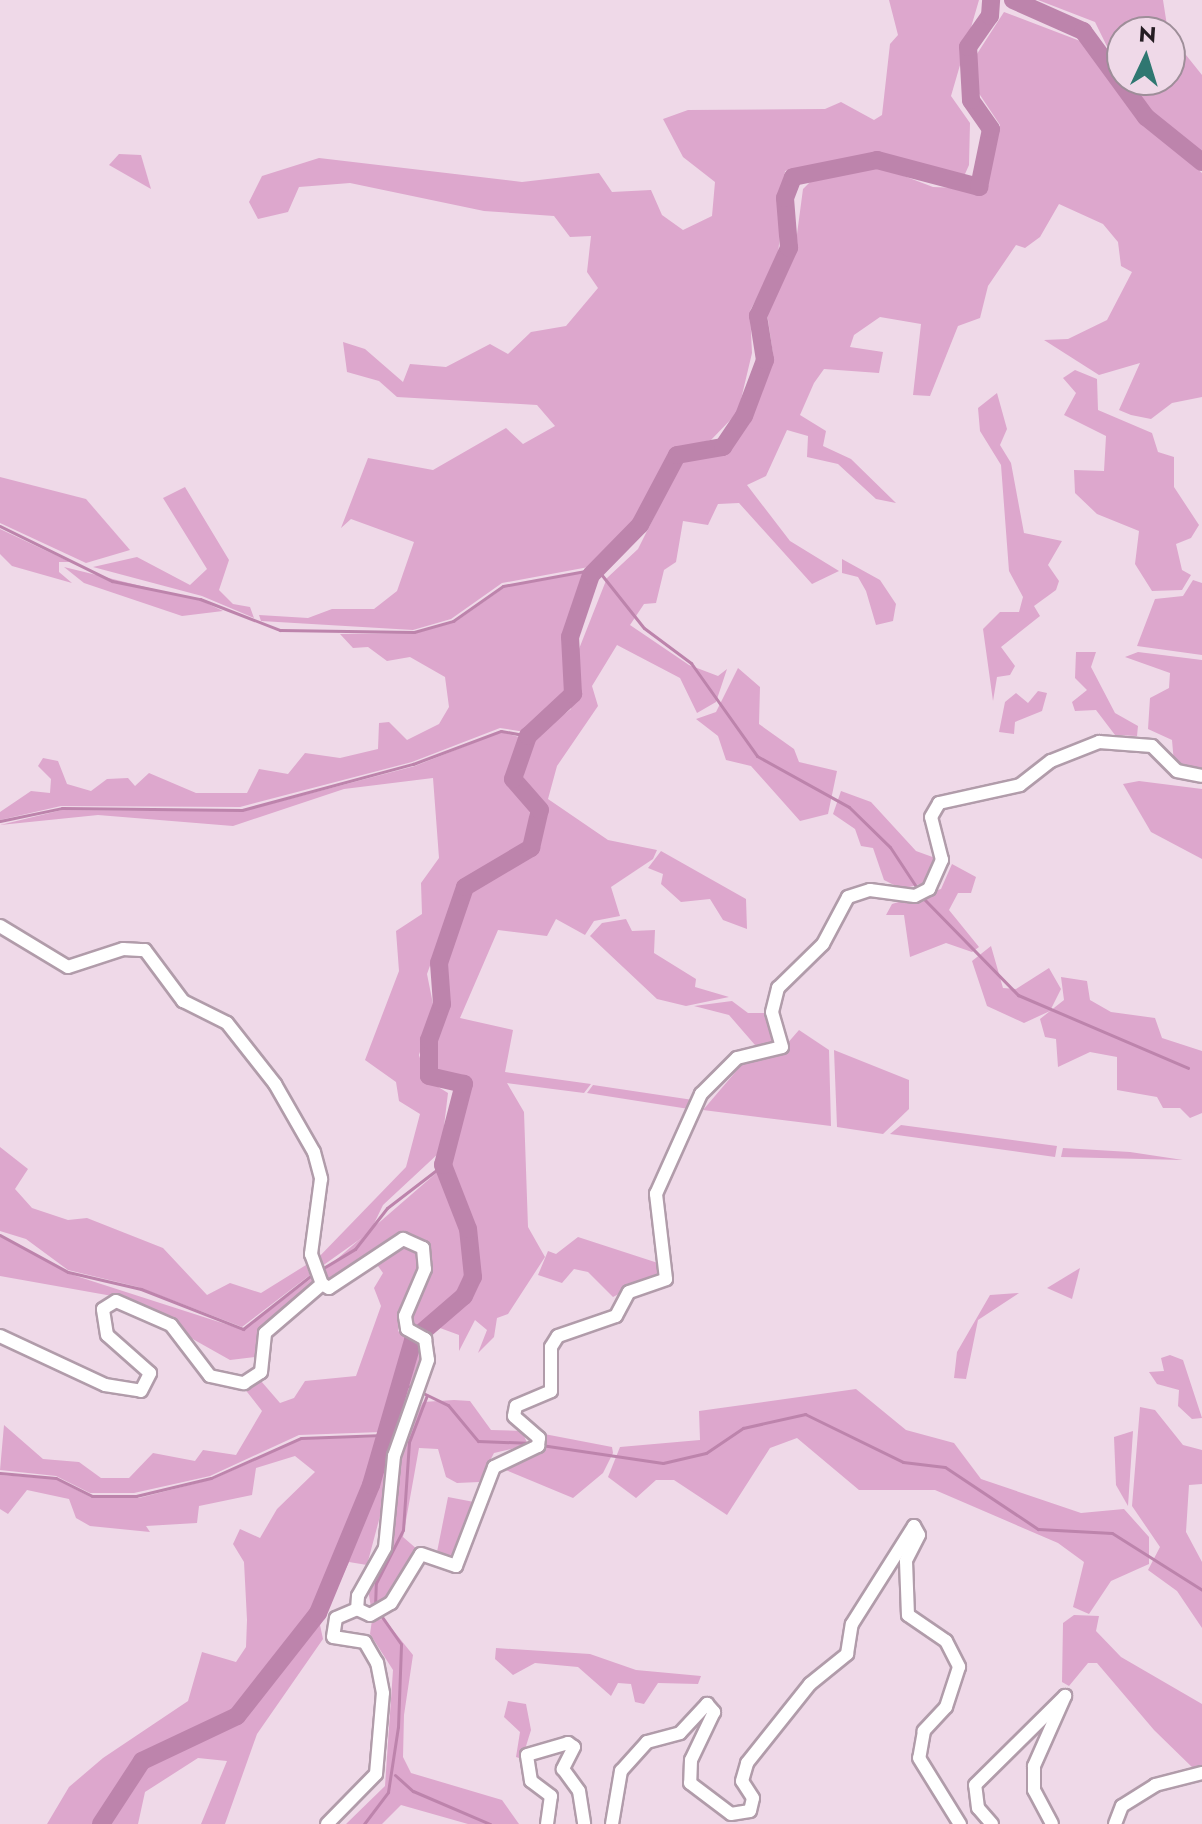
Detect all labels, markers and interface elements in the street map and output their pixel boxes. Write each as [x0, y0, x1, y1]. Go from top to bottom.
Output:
north arrow [1106, 16, 1186, 96]
text: N [1138, 17, 1157, 51]

